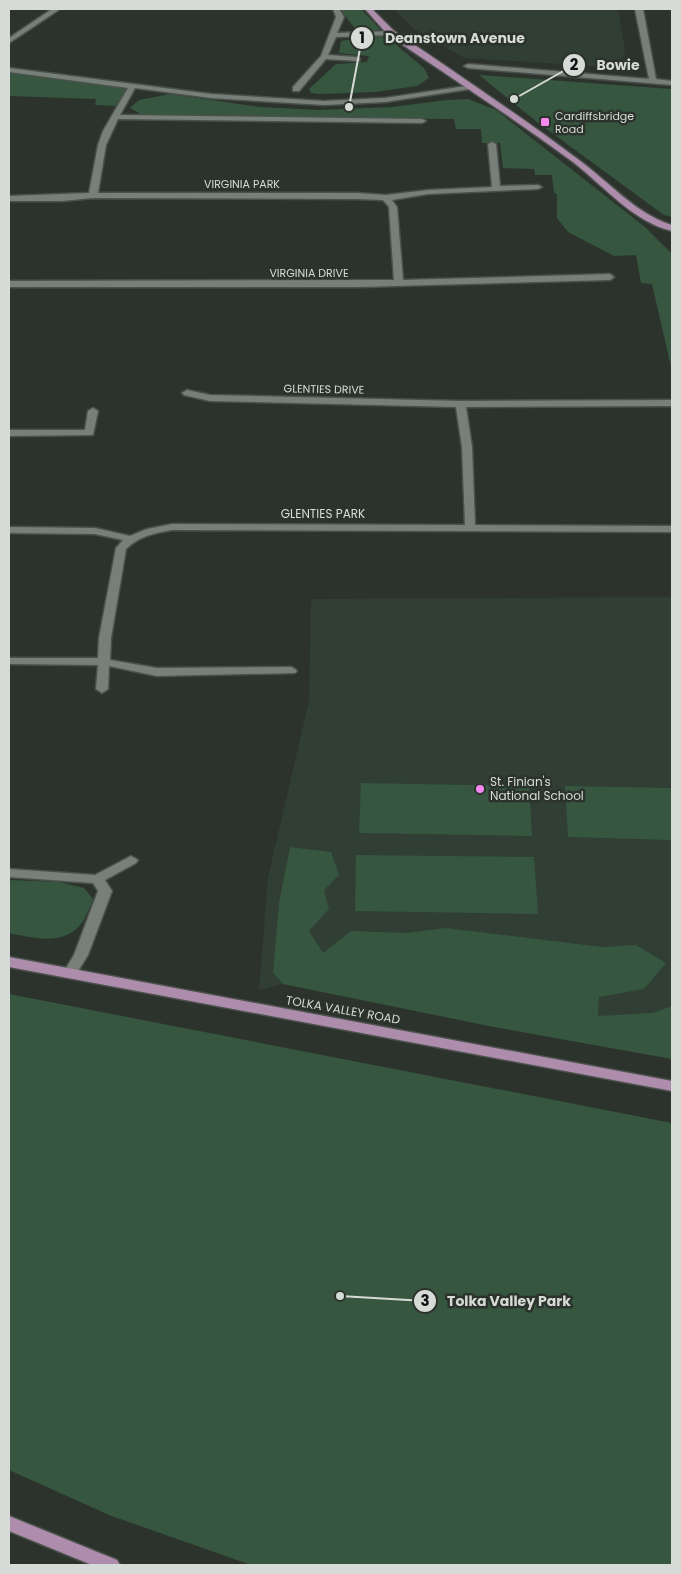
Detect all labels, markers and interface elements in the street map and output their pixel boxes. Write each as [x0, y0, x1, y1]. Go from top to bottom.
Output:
callout: Deanstown Avenue [350, 24, 535, 53]
text: 1 [359, 27, 365, 48]
text: Deanstown Avenue [385, 28, 525, 48]
callout: Bowie [562, 50, 650, 79]
text: 2 [570, 54, 579, 75]
text: Bowie [596, 55, 640, 75]
place label: Cardiffsbridge Road [555, 108, 634, 137]
marker: Cardiffsbridge Road [539, 116, 551, 128]
street label: VIRGINIA PARK [204, 176, 280, 192]
street label: VIRGINIA DRIVE [269, 265, 349, 281]
street label: GLENTIES DRIVE [284, 380, 364, 398]
street label: GLENTIES PARK [281, 505, 365, 522]
place label: St. Finian's National School [490, 773, 584, 804]
marker: St. Finian's National School [474, 783, 486, 795]
street label: TOLKA VALLEY ROAD [285, 991, 402, 1028]
callout: Tolka Valley Park [413, 1287, 581, 1316]
text: 3 [420, 1290, 430, 1311]
text: Tolka Valley Park [447, 1291, 571, 1311]

